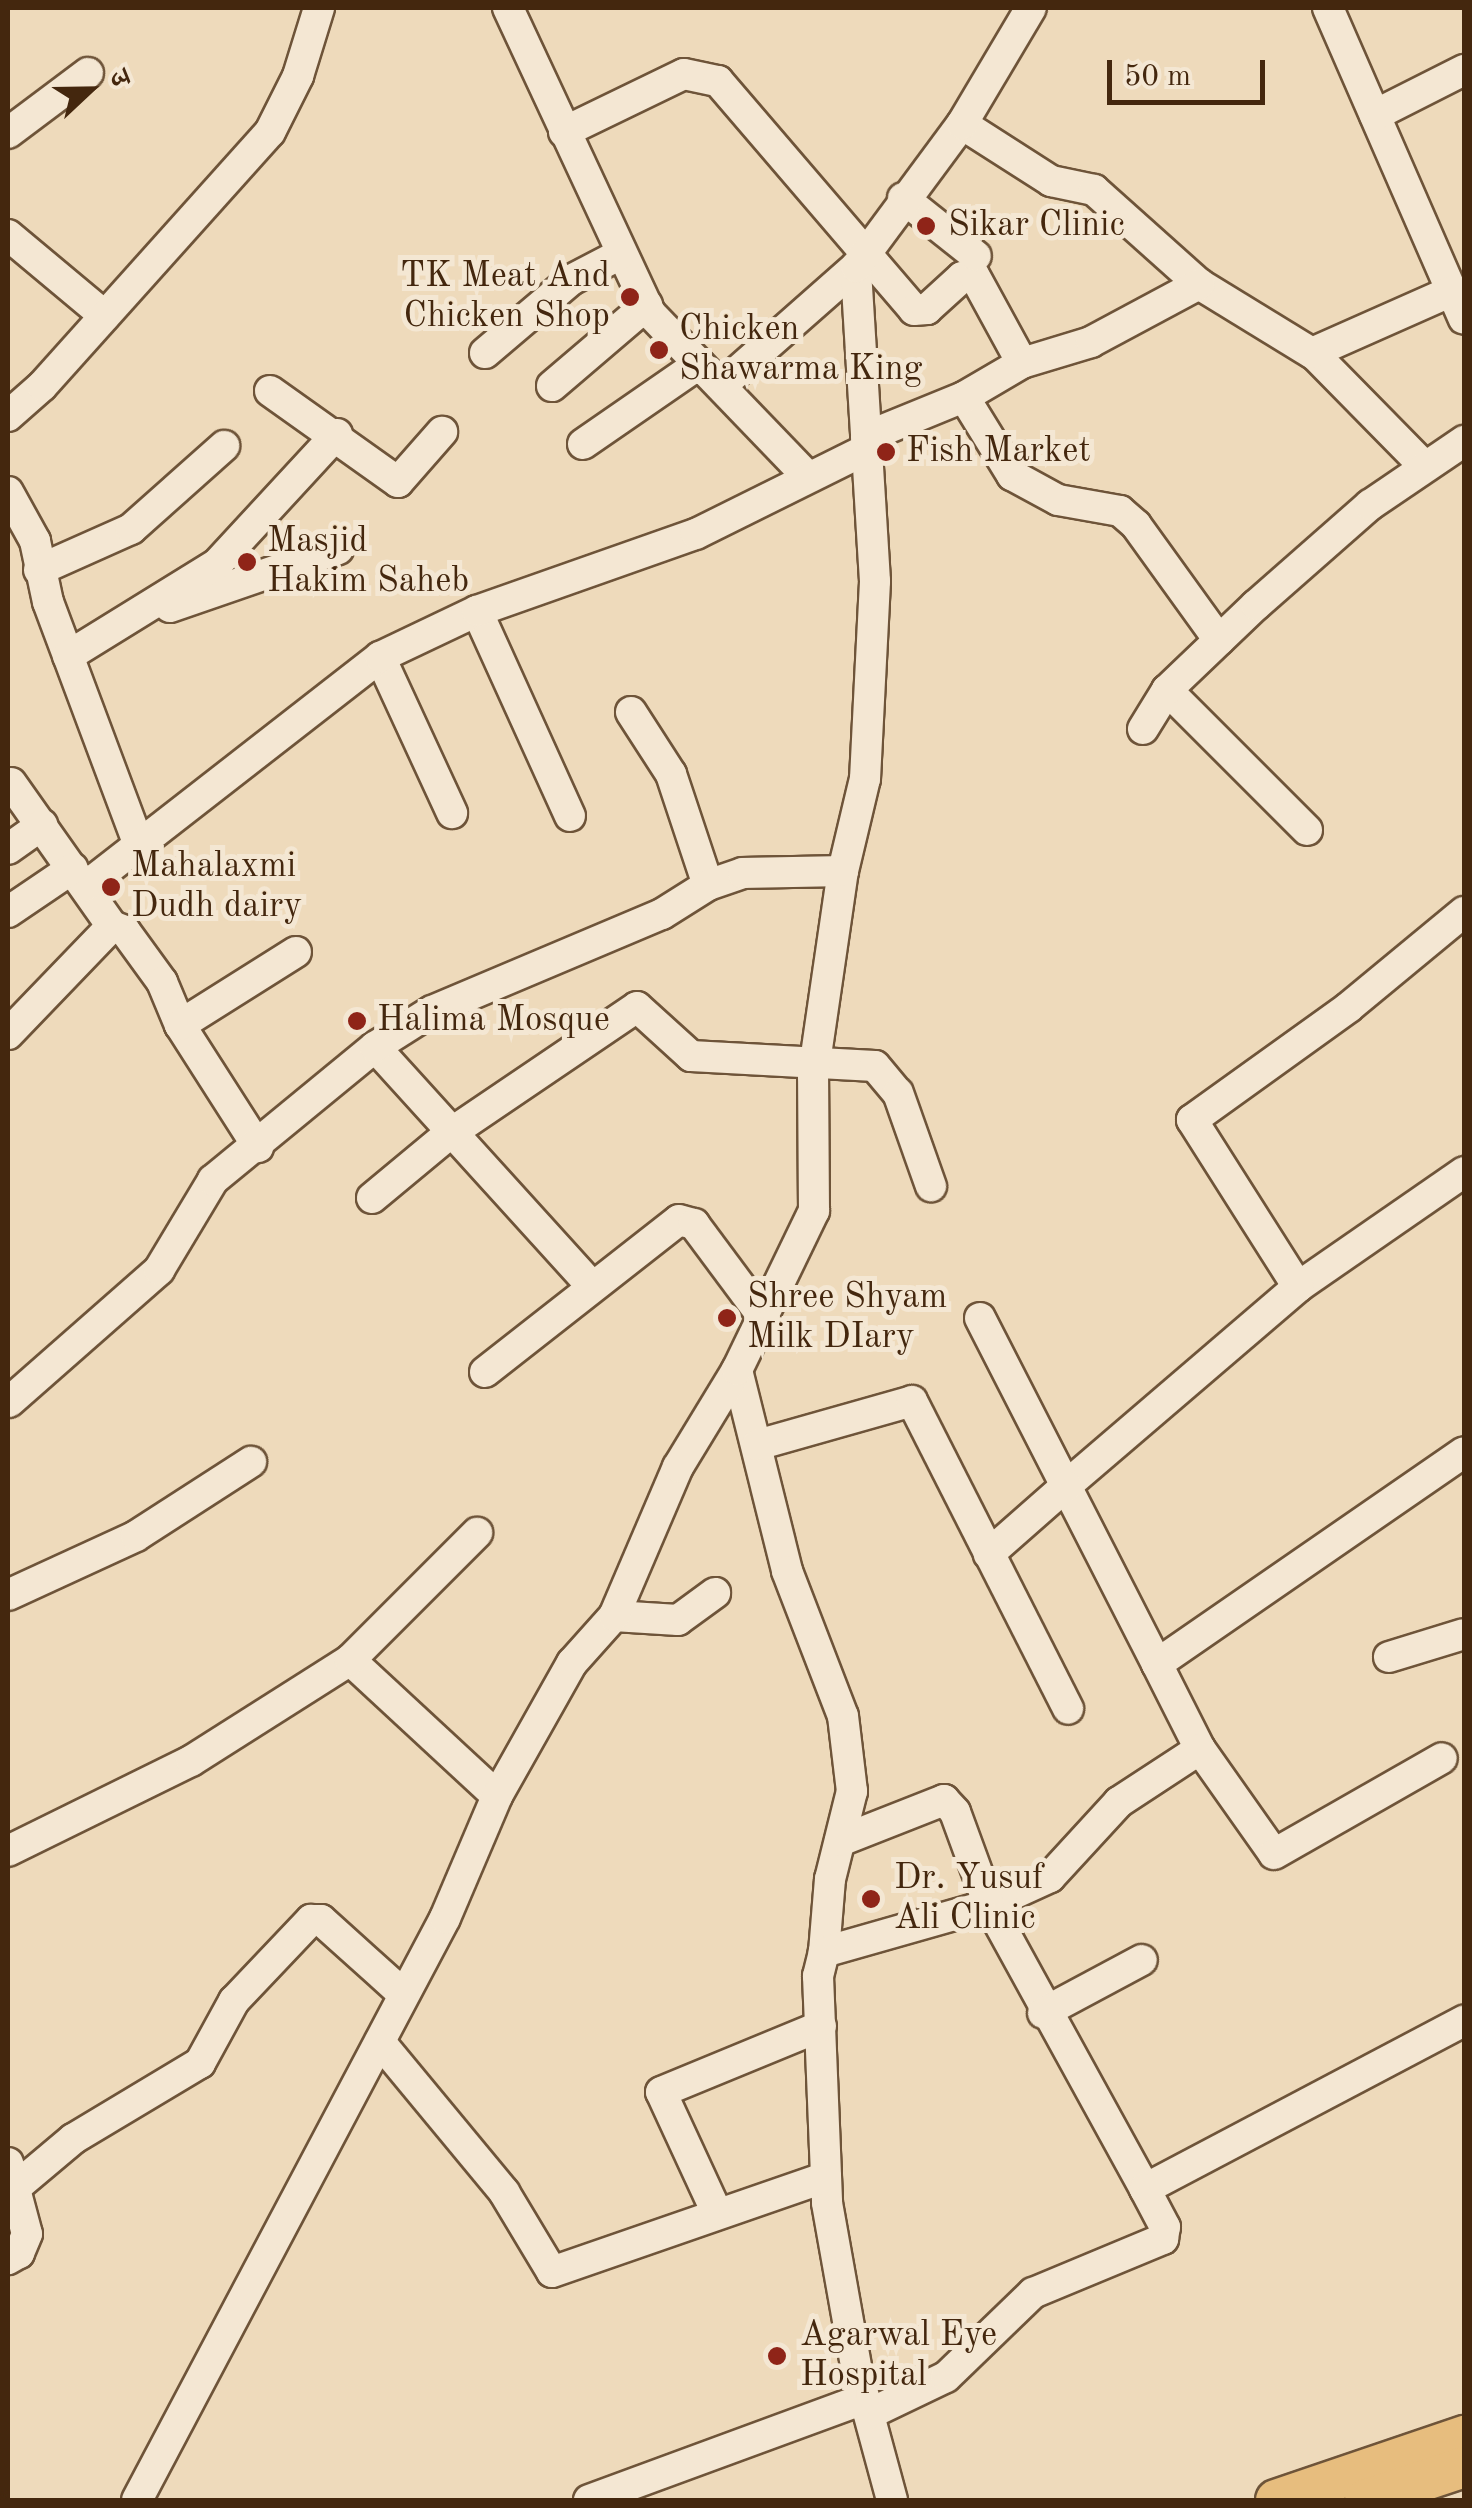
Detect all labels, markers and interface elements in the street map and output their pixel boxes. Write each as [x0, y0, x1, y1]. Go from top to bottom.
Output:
north arrow [40, 40, 140, 140]
scale bar [1112, 40, 1270, 102]
text: 50 m [1124, 62, 1191, 92]
text: उ [102, 67, 133, 91]
place label: Sikar Clinic [948, 205, 1125, 247]
marker: Sikar Clinic [913, 213, 939, 239]
place label: TK Meat And Chicken Shop [400, 256, 610, 338]
marker: TK Meat And Chicken Shop [619, 286, 641, 308]
place label: Chicken Shawarma King [679, 309, 922, 391]
marker: Chicken Shawarma King [648, 339, 670, 361]
place label: Fish Market [906, 431, 1091, 473]
marker: Fish Market [875, 441, 897, 463]
place label: Masjid Hakim Saheb [267, 521, 469, 603]
marker: Masjid Hakim Saheb [236, 551, 258, 573]
place label: Mahalaxmi Dudh dairy [131, 846, 302, 928]
marker: Mahalaxmi Dudh dairy [100, 876, 122, 898]
place label: Halima Mosque [377, 1000, 610, 1042]
marker: Halima Mosque [346, 1010, 368, 1032]
place label: Shree Shyam Milk DIary [747, 1277, 947, 1359]
marker: Shree Shyam Milk DIary [716, 1307, 738, 1329]
place label: Dr. Yusuf Ali Clinic [894, 1858, 1044, 1940]
marker: Dr. Yusuf Ali Clinic [858, 1886, 884, 1912]
place label: Agarwal Eye Hospital [800, 2315, 997, 2397]
marker: Agarwal Eye Hospital [764, 2343, 790, 2369]

